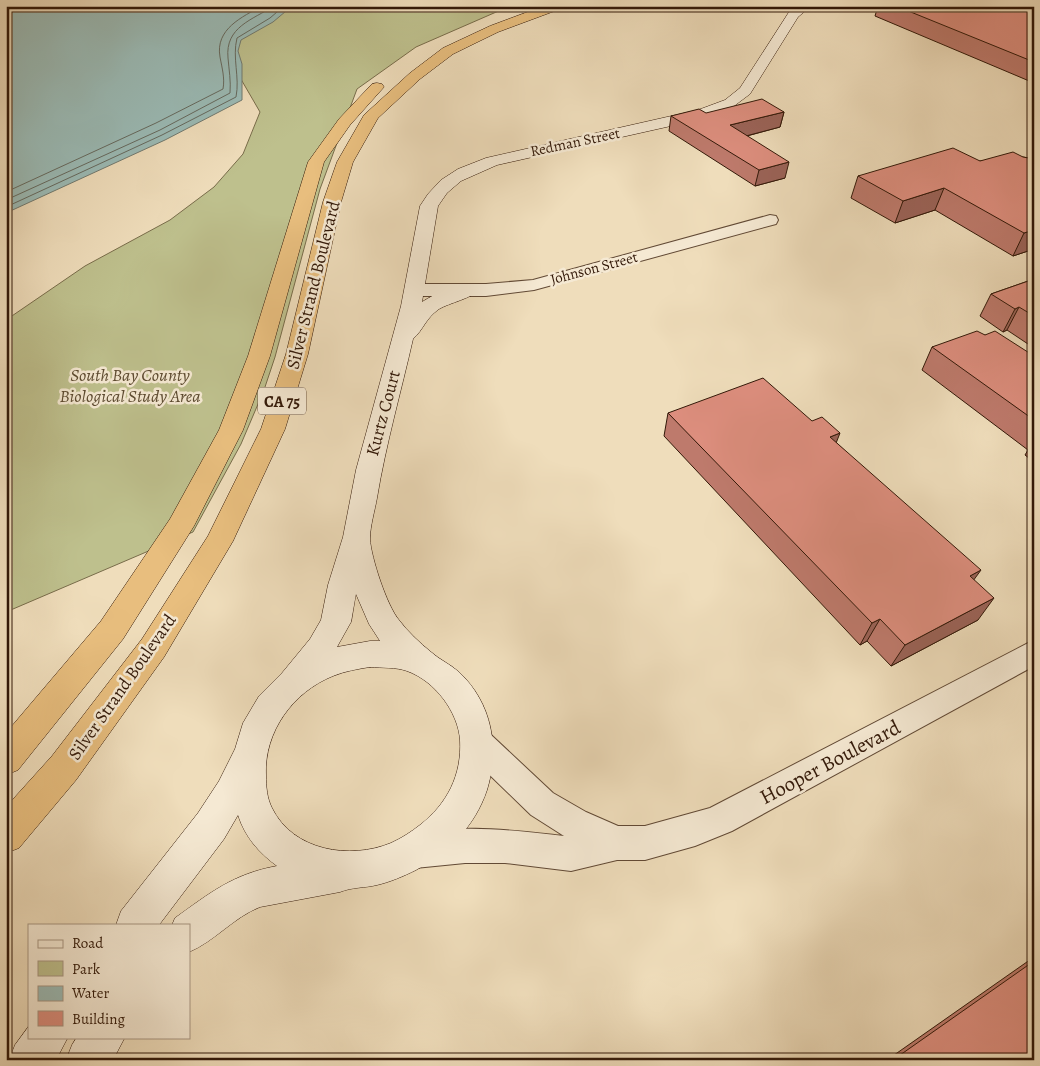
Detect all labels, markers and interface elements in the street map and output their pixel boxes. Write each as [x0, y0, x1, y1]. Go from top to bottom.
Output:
street label: Redman Street [528, 123, 622, 161]
street label: Silver Strand Boulevard [280, 198, 346, 372]
street label: Johnson Street [548, 247, 640, 289]
park label: South Bay County Biological Study Area [59, 363, 201, 408]
street label: Kurtz Court [360, 367, 406, 459]
road number: CA 75 [258, 388, 306, 414]
street label: Silver Strand Boulevard [63, 609, 182, 765]
street label: Hooper Boulevard [755, 713, 906, 811]
legend [28, 924, 190, 1038]
text: Road [72, 933, 104, 953]
text: Park [72, 959, 101, 979]
text: Water [71, 983, 109, 1003]
text: Building [72, 1009, 125, 1029]

